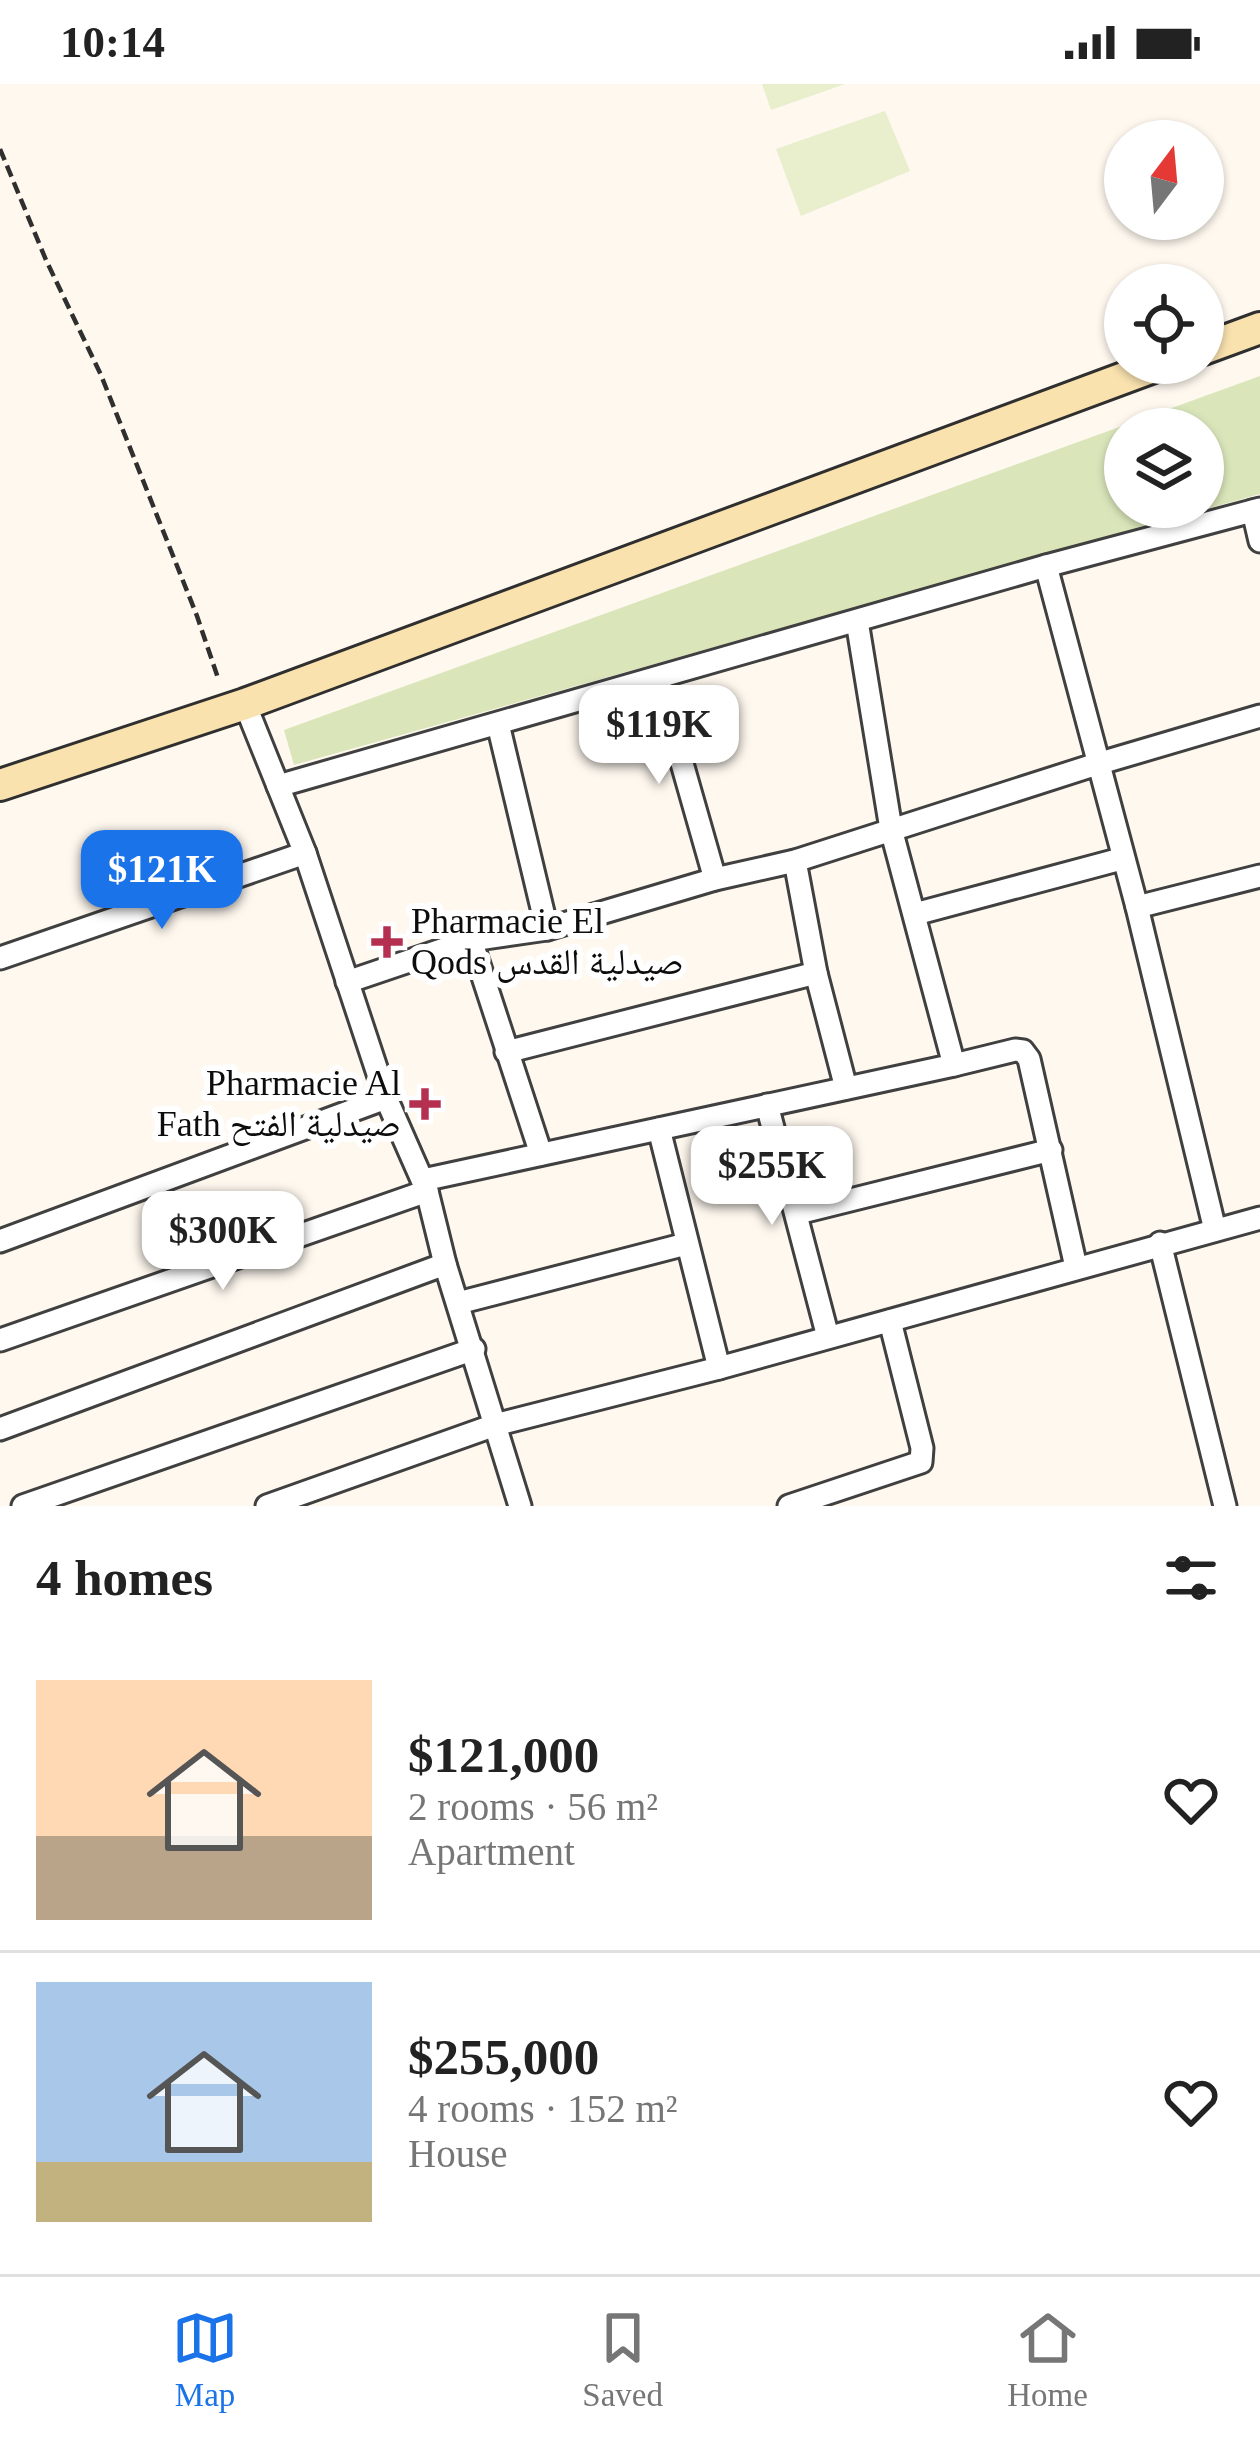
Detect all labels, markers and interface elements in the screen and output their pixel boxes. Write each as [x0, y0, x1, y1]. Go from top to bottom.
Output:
text: 10:14 [60, 17, 165, 67]
north arrow [1104, 120, 1224, 240]
map controls [1104, 120, 1224, 528]
button: locate [1104, 264, 1224, 384]
button: layers [1104, 408, 1224, 528]
pin: $119K [575, 685, 743, 787]
text: $119K [606, 702, 712, 745]
pin: $121K [78, 830, 246, 932]
text: $121K [108, 847, 216, 890]
place label: Pharmacie El Qods صيدلية القدس [411, 901, 684, 983]
marker: Pharmacie El Qods صيدلية القدس [374, 929, 400, 955]
place label: Pharmacie Al Fath صيدلية الفتح [157, 1063, 401, 1146]
marker: Pharmacie Al Fath صيدلية الفتح [412, 1091, 438, 1117]
pin: $255K [688, 1126, 856, 1228]
text: $255K [718, 1143, 826, 1186]
pin: $300K [139, 1191, 307, 1293]
text: $300K [169, 1208, 277, 1251]
icon: filters [1158, 1545, 1224, 1611]
text: 4 homes [36, 1550, 213, 1606]
text: $121,000 [408, 1727, 599, 1783]
icon: home [132, 1728, 276, 1872]
icon: heart [1158, 1767, 1224, 1833]
text: 2 rooms · 56 m² [408, 1785, 658, 1828]
text: Apartment [408, 1830, 575, 1873]
text: $255,000 [408, 2029, 599, 2085]
icon: home [132, 2030, 276, 2174]
icon: heart [1158, 2069, 1224, 2135]
text: 4 rooms · 152 m² [408, 2087, 678, 2130]
text: House [408, 2132, 508, 2175]
tab: Map [172, 2305, 238, 2414]
tab: Saved [582, 2305, 663, 2414]
tab: Home [1007, 2305, 1088, 2414]

